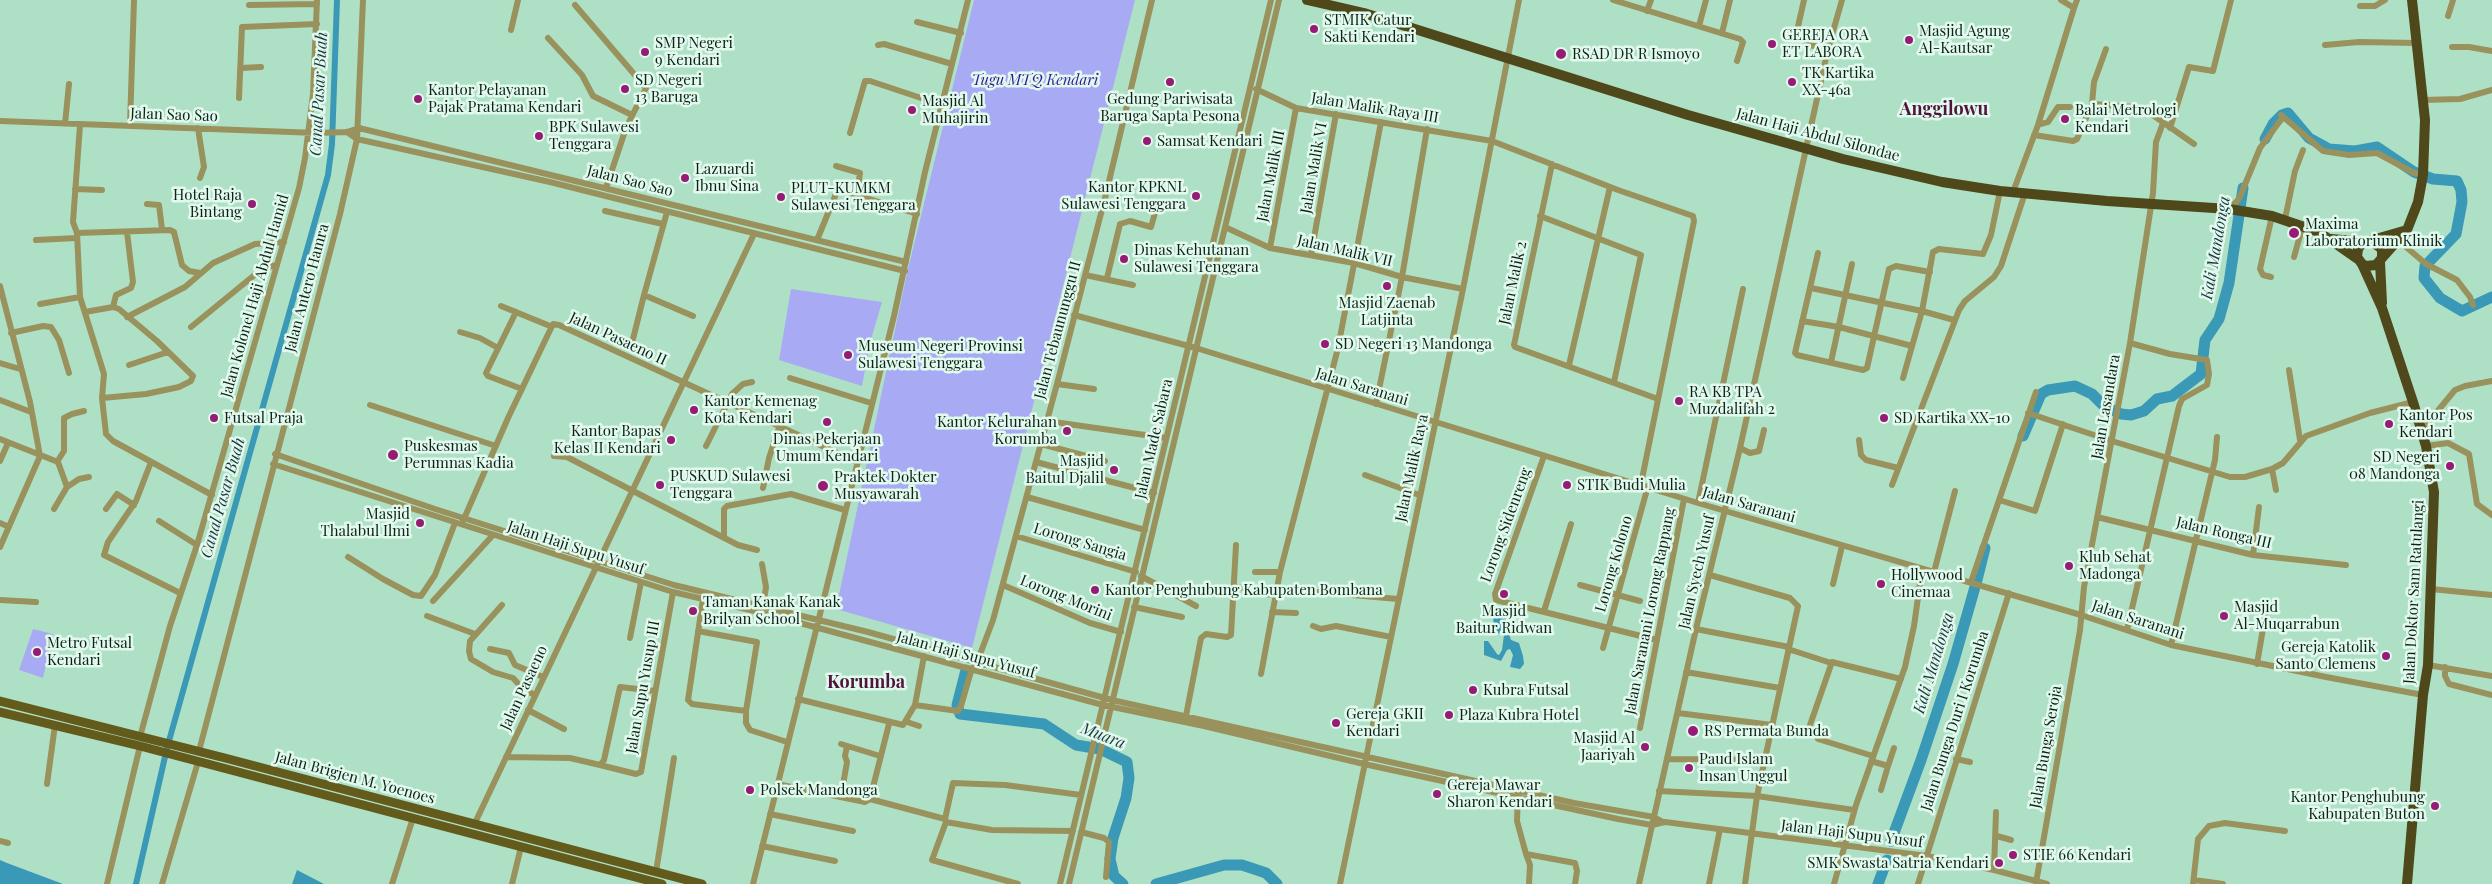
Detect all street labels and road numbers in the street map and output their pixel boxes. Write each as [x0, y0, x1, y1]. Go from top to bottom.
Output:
street label: Jalan Malik Raya III [1310, 89, 1440, 127]
street label: Jalan Sao Sao [130, 104, 218, 126]
street label: Jalan Haji Abdul Silondae [1734, 105, 1902, 165]
street label: Jalan Malik VI [1297, 121, 1331, 215]
street label: Jalan Malik III [1253, 129, 1289, 223]
street label: Jalan Sao Sao [585, 162, 675, 200]
street label: Jalan Kolonel Haji Abdul Hamid [217, 192, 293, 400]
street label: Jalan Antero Hamra [281, 222, 333, 354]
street label: Jalan Malik VII [1296, 231, 1394, 271]
street label: Jalan Malik 2 [1495, 240, 1531, 326]
street label: Jalan Tebaununggu II [1031, 259, 1085, 401]
street label: Jalan Pasaeno II [566, 309, 670, 369]
street label: Jalan Lasandara [2088, 353, 2124, 461]
street label: Jalan Saranani [1313, 364, 1411, 410]
street label: Jalan Made Sabara [1131, 377, 1177, 501]
street label: Jalan Malik Raya [1392, 413, 1432, 523]
street label: Lorong Sidenreng [1477, 465, 1535, 585]
street label: Jalan Saranani [1700, 483, 1798, 527]
street label: Jalan Doktor Sam Ratulangi [2400, 500, 2428, 684]
street label: Jalan Saranani Lorong Rappang [1621, 506, 1679, 716]
street label: Jalan Syech Yusuf [1675, 513, 1719, 631]
street label: Jalan Ronga III [2174, 513, 2274, 553]
street label: Lorong Kolono [1592, 514, 1636, 614]
street label: Jalan Haji Supu Yusuf [505, 517, 647, 579]
street label: Lorong Sangia [1031, 519, 1129, 565]
street label: Lorong Morini [1017, 571, 1115, 625]
street label: Jalan Saranani [2090, 597, 2186, 643]
street label: Jalan Supu Yusup III [622, 619, 664, 755]
street label: Jalan Haji Supu Yusuf [895, 628, 1037, 682]
street label: Jalan Bunga Duri I Korumba [1917, 629, 1993, 813]
street label: Jalan Pasaeno [496, 643, 552, 733]
street label: Jalan Bunga Seroja [2026, 684, 2066, 810]
street label: Jalan Brigjen M. Yoenoes [273, 748, 437, 808]
street label: Jalan Haji Supu Yusuf [1780, 816, 1924, 852]

